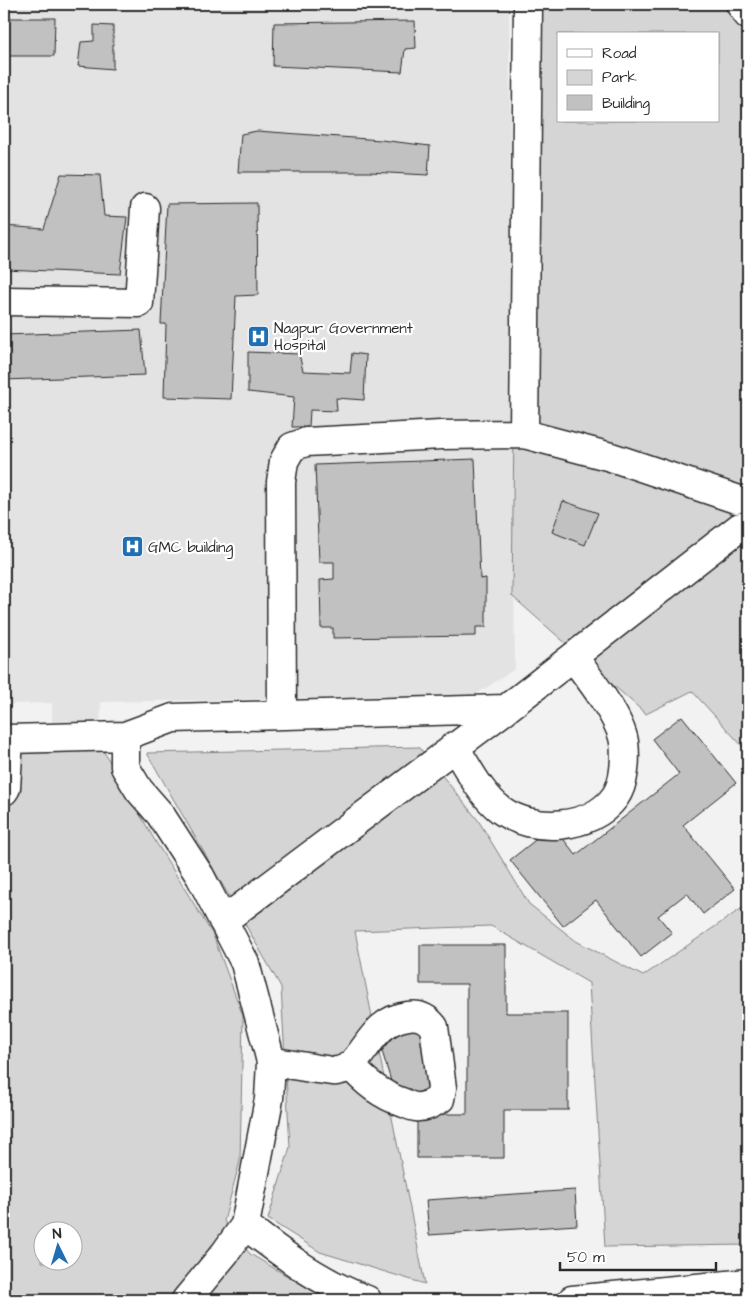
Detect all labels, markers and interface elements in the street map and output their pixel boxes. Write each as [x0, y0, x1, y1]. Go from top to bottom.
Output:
legend [557, 32, 720, 122]
text: Road [602, 43, 637, 64]
text: Park [602, 67, 637, 88]
text: Building [602, 93, 650, 115]
place label: Nagpur Government Hospital [274, 318, 413, 356]
hospital icon: Nagpur Government Hospital [246, 325, 270, 349]
hospital icon: GMC building [120, 535, 144, 559]
place label: GMC building [148, 537, 234, 559]
north arrow [32, 1222, 82, 1272]
text: N [52, 1224, 62, 1244]
scale bar [560, 1239, 716, 1271]
text: 50 m [567, 1247, 605, 1268]

